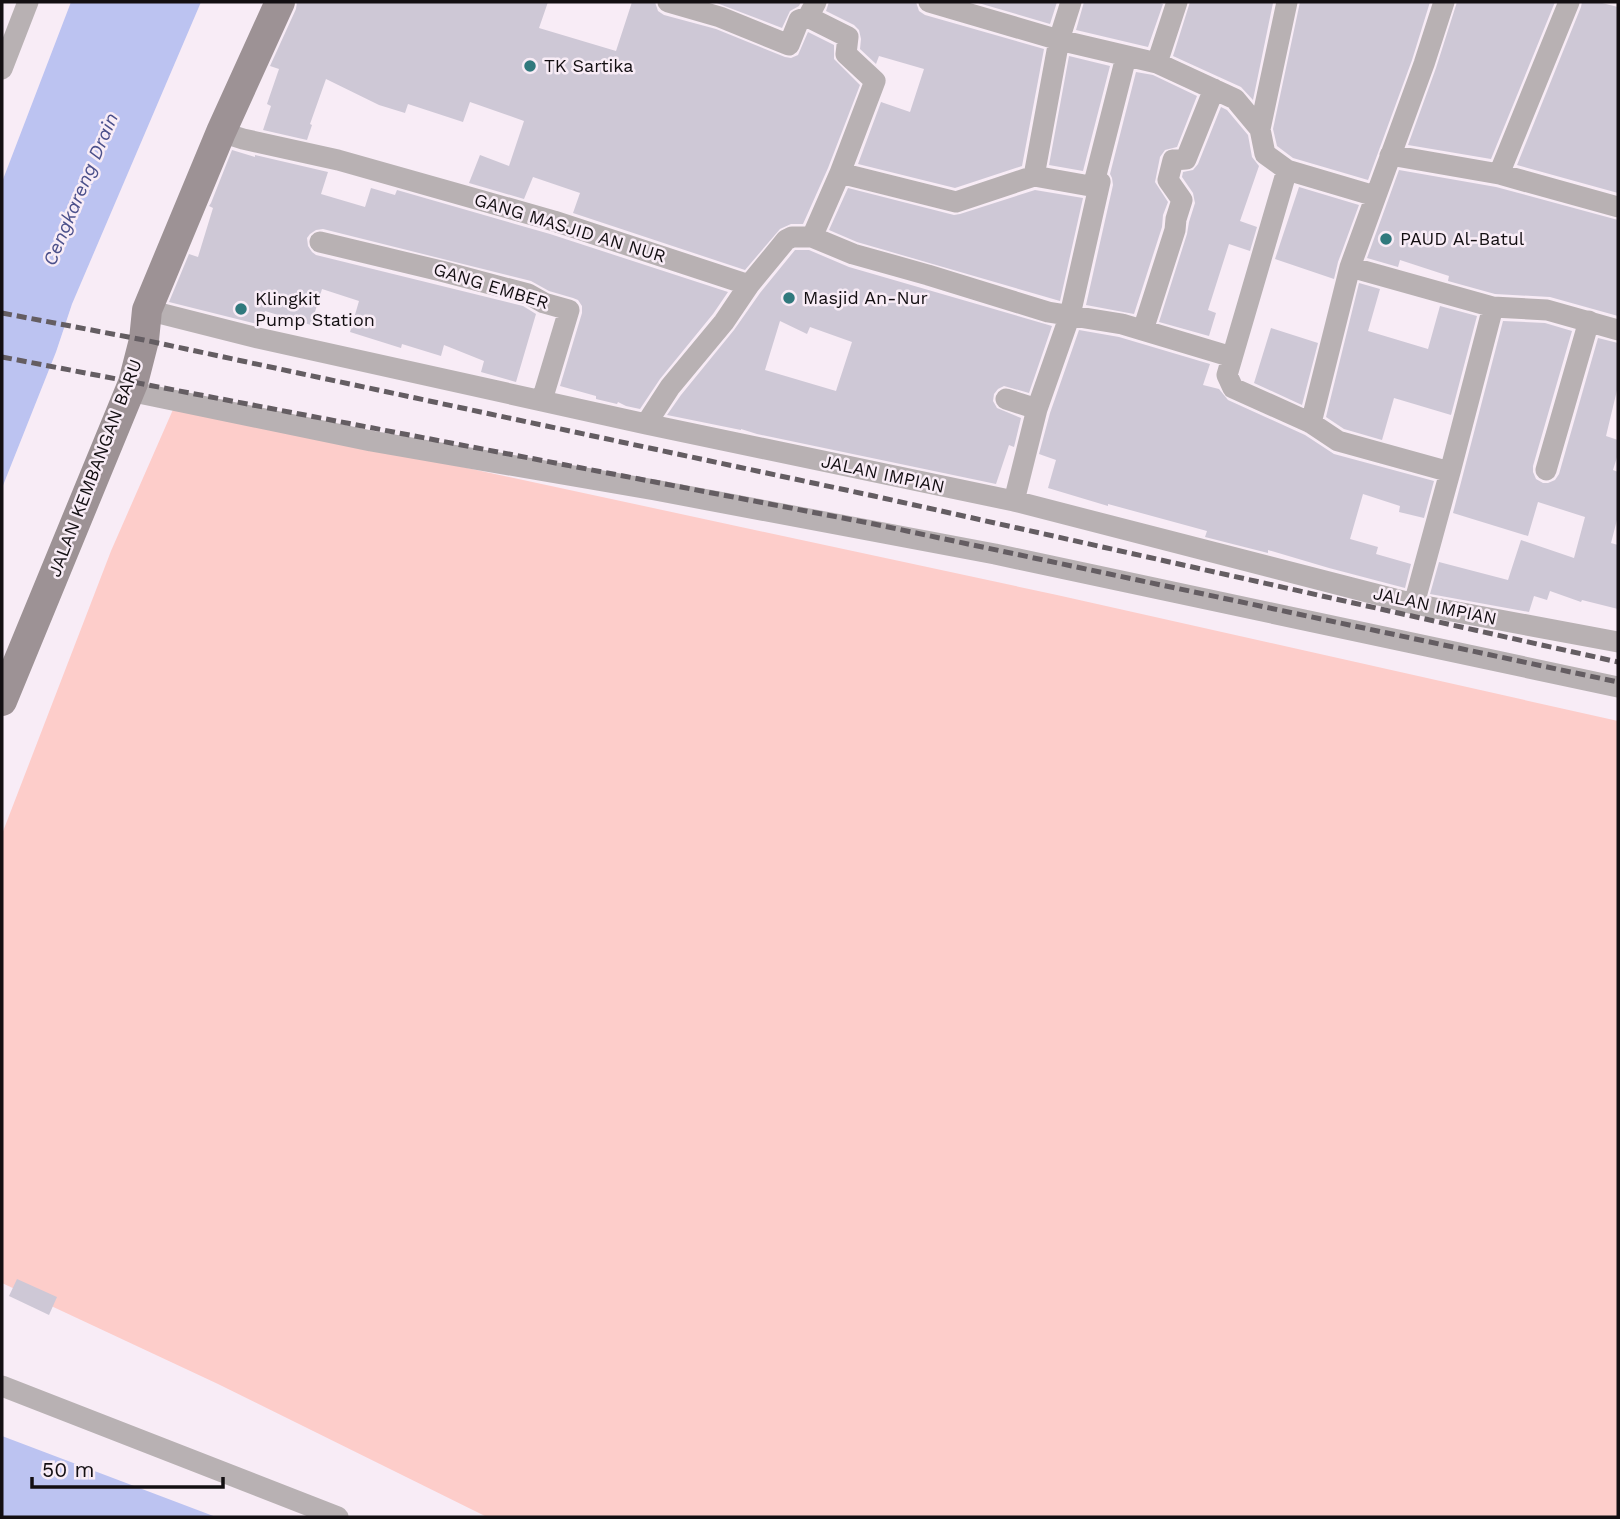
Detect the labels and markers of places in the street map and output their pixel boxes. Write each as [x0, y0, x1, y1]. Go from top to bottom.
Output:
place label: TK Sartika [544, 55, 633, 76]
marker: TK Sartika [522, 58, 538, 74]
place label: PAUD Al-Batul [1400, 228, 1525, 249]
marker: PAUD Al-Batul [1378, 231, 1394, 247]
place label: Masjid An-Nur [803, 287, 928, 308]
place label: Klingkit Pump Station [255, 288, 375, 330]
marker: Masjid An-Nur [781, 290, 797, 306]
marker: Klingkit Pump Station [233, 301, 249, 317]

